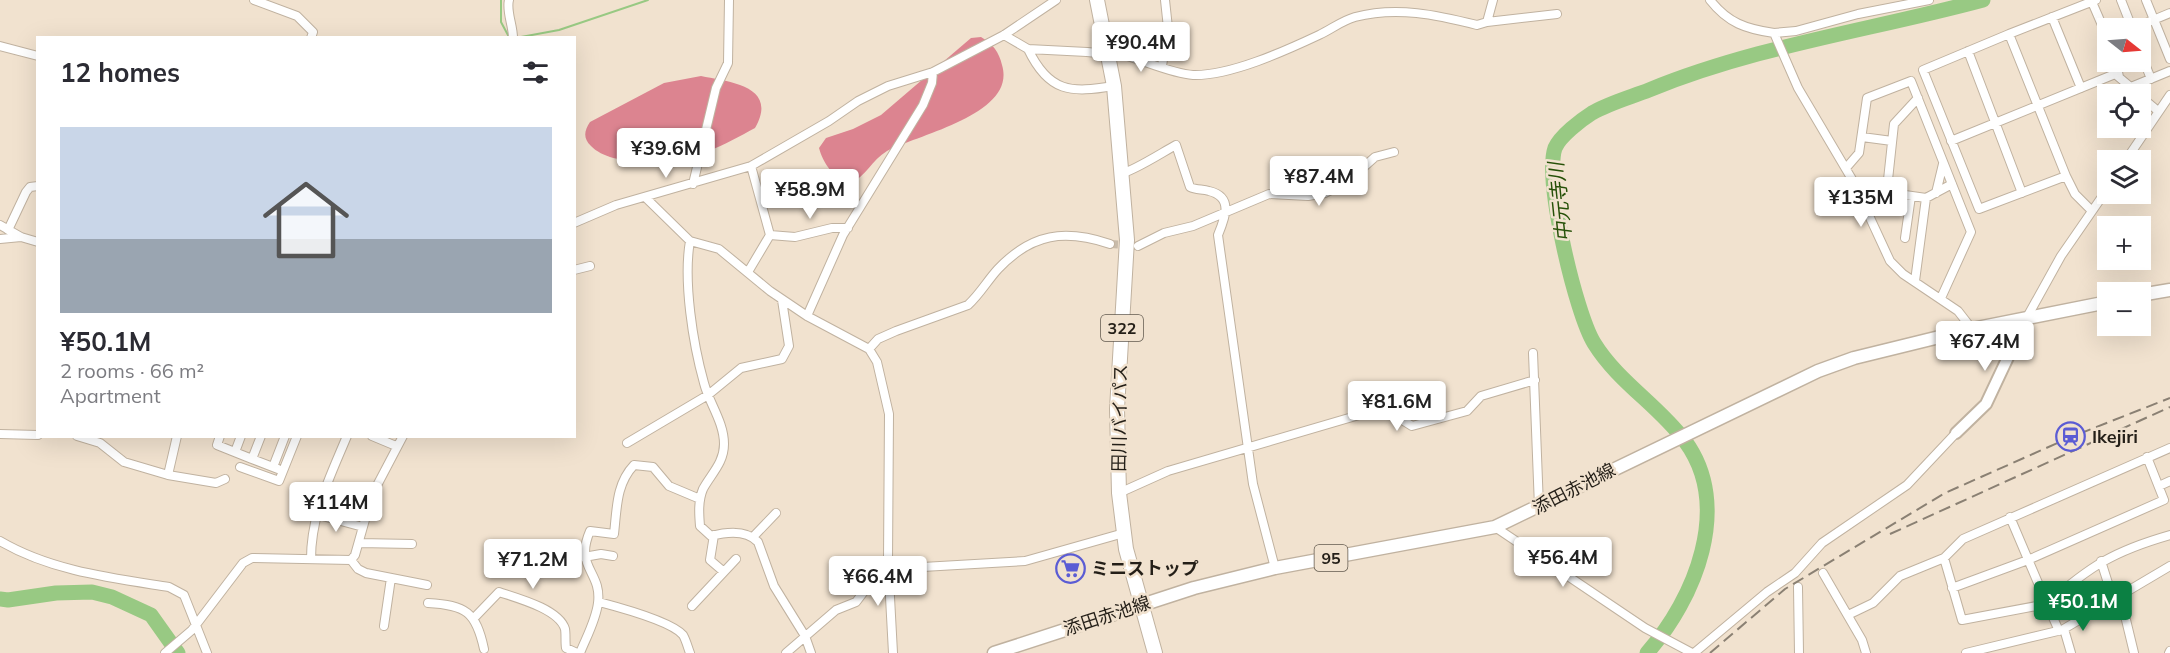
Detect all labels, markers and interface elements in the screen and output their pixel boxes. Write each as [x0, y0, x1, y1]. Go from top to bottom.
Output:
north arrow [2097, 18, 2151, 72]
map controls [2097, 18, 2151, 336]
pin: ¥90.4M [1092, 22, 1190, 73]
text: ¥90.4M [1106, 29, 1176, 54]
text: 12 homes [60, 56, 180, 89]
icon: filters [519, 56, 552, 89]
button: locate [2097, 84, 2151, 138]
pin: ¥39.6M [617, 128, 715, 179]
text: ¥39.6M [631, 135, 701, 160]
button: layers [2097, 150, 2151, 204]
pin: ¥87.4M [1270, 156, 1368, 207]
water label: 中元寺川 [1543, 159, 1576, 243]
text: ¥87.4M [1284, 163, 1354, 188]
icon: home [252, 166, 360, 274]
pin: ¥58.9M [761, 169, 859, 220]
text: ¥58.9M [775, 176, 845, 201]
pin: ¥135M [1819, 177, 1903, 228]
text: ¥135M [1828, 184, 1894, 209]
button: + [2097, 216, 2151, 270]
button: − [2097, 282, 2151, 336]
road number: 322 [1101, 315, 1143, 341]
pin: ¥67.4M [1936, 321, 2034, 372]
text: ¥50.1M [60, 325, 151, 358]
text: ¥67.4M [1950, 328, 2020, 353]
text: 2 rooms · 66 m² [60, 358, 204, 383]
street label: 田川バイパス [1107, 364, 1132, 472]
pin: ¥81.6M [1348, 381, 1446, 432]
text: Apartment [60, 383, 161, 408]
text: ¥81.6M [1362, 388, 1432, 413]
station icon: Ikejiri [2055, 421, 2087, 453]
place label: Ikejiri [2092, 425, 2138, 448]
street label: 添田赤池線 [1528, 458, 1619, 519]
pin: ¥114M [294, 482, 378, 533]
text: ¥114M [303, 489, 369, 514]
pin: ¥56.4M [1514, 537, 1612, 588]
pin: ¥71.2M [484, 539, 582, 590]
text: ¥56.4M [1528, 544, 1598, 569]
road number: 95 [1314, 545, 1348, 571]
text: ¥71.2M [498, 546, 568, 571]
supermarket icon: ミニストップ [1054, 553, 1086, 585]
pin: ¥66.4M [829, 556, 927, 607]
place label: ミニストップ [1091, 557, 1199, 580]
text: ¥66.4M [843, 563, 913, 588]
pin: ¥50.1M [2034, 581, 2132, 632]
text: ¥50.1M [2048, 588, 2118, 613]
street label: 添田赤池線 [1060, 591, 1153, 640]

